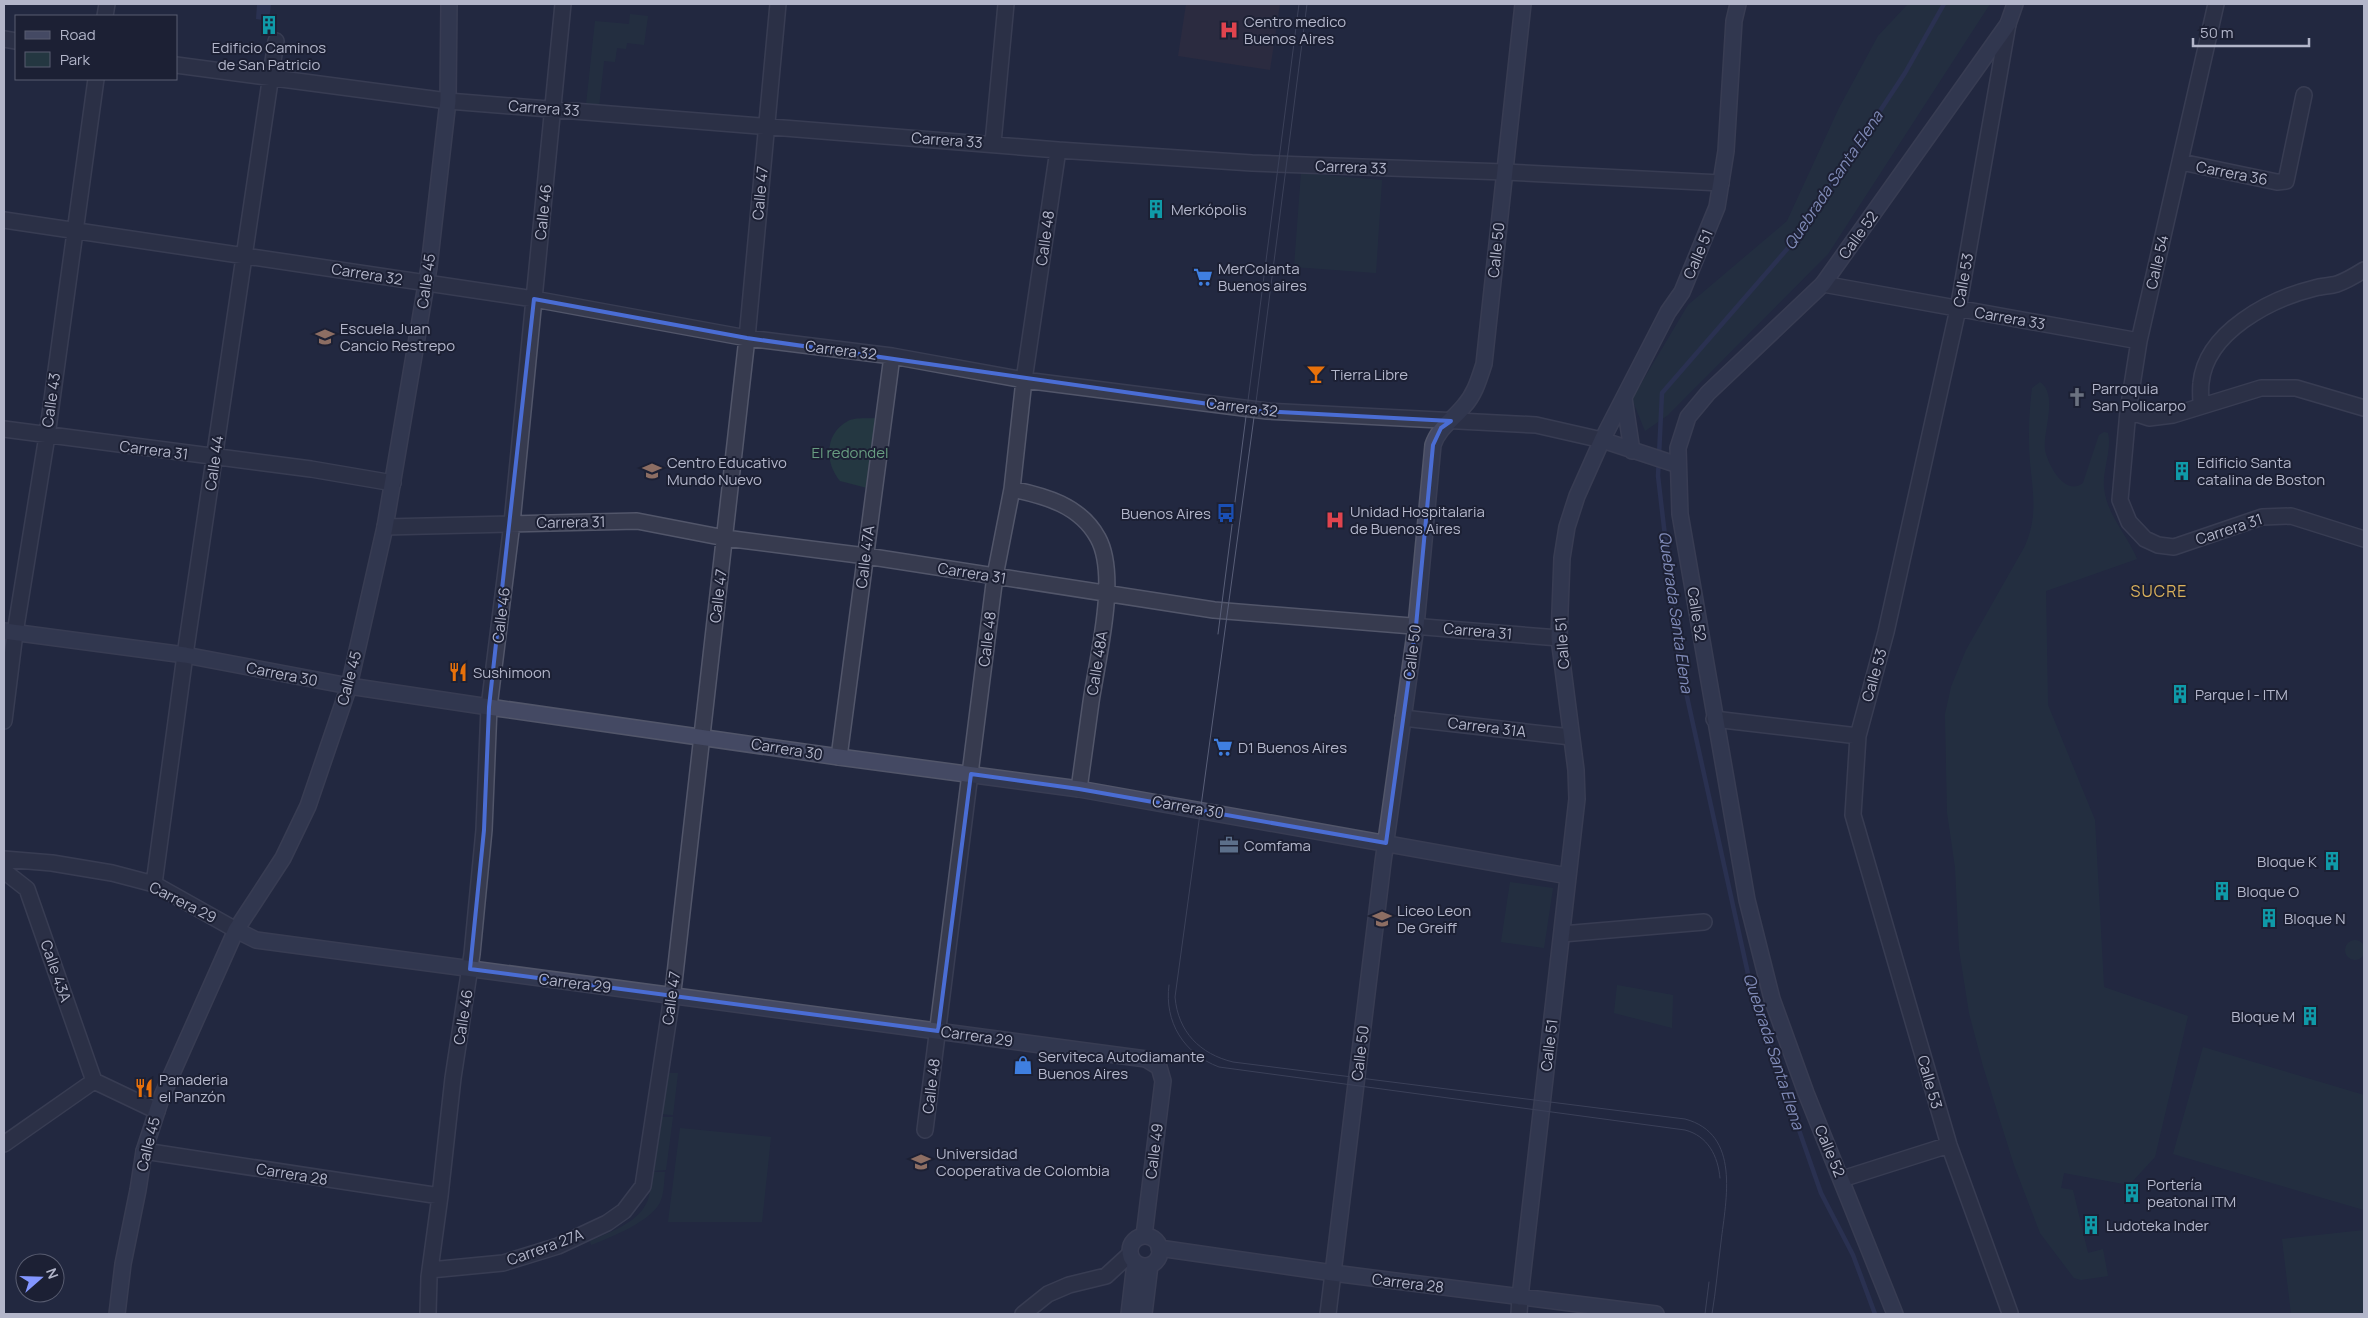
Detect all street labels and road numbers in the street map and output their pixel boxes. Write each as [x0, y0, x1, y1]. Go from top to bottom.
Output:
street label: Carrera 33 [508, 95, 580, 121]
street label: Carrera 33 [911, 127, 983, 153]
street label: Carrera 33 [1315, 155, 1387, 179]
street label: Carrera 36 [2194, 156, 2270, 190]
street label: Calle 47 [747, 165, 773, 221]
street label: Calle 46 [530, 183, 556, 241]
street label: Calle 52 [1833, 207, 1883, 263]
street label: Calle 48 [1031, 209, 1059, 267]
street label: Calle 50 [1483, 221, 1509, 279]
street label: Calle 51 [1678, 226, 1718, 282]
street label: Calle 54 [2141, 233, 2173, 291]
street label: Calle 53 [1948, 251, 1978, 309]
street label: Calle 45 [412, 252, 440, 310]
street label: Carrera 32 [330, 258, 404, 290]
street label: Carrera 33 [1973, 301, 2047, 335]
street label: Carrera 32 [804, 335, 878, 365]
street label: Calle 43 [37, 371, 65, 429]
street label: Carrera 32 [1205, 392, 1279, 422]
street label: Calle 44 [200, 434, 228, 492]
street label: Carrera 31 [118, 435, 190, 465]
street label: Carrera 31 [2193, 508, 2265, 550]
street label: Carrera 31 [536, 511, 606, 533]
street label: Calle 47A [851, 524, 879, 590]
street label: Carrera 31 [936, 557, 1008, 589]
street label: Calle 47 [704, 568, 732, 624]
street label: Calle 52 [1682, 585, 1712, 643]
street label: Calle 46 [487, 586, 515, 644]
street label: Calle 48 [973, 610, 1001, 668]
street label: Calle 51 [1550, 616, 1574, 670]
street label: Carrera 31 [1443, 618, 1513, 644]
street label: Calle 50 [1398, 623, 1426, 681]
street label: Calle 48A [1082, 629, 1113, 697]
street label: Calle 53 [1856, 646, 1892, 704]
street label: Calle 45 [332, 649, 366, 707]
street label: Carrera 30 [244, 657, 320, 691]
street label: Carrera 31A [1447, 712, 1528, 742]
street label: Carrera 30 [750, 733, 824, 765]
street label: Carrera 30 [1151, 790, 1225, 824]
street label: Carrera 29 [146, 876, 220, 928]
street label: Calle 43A [36, 937, 77, 1005]
street label: Carrera 29 [538, 968, 612, 998]
street label: Calle 47 [657, 970, 685, 1026]
street label: Calle 46 [448, 988, 478, 1046]
street label: Calle 51 [1535, 1018, 1563, 1072]
street label: Carrera 29 [939, 1021, 1015, 1051]
street label: Calle 50 [1346, 1024, 1374, 1082]
street label: Calle 53 [1912, 1053, 1948, 1111]
street label: Calle 48 [917, 1057, 945, 1115]
street label: Calle 45 [131, 1115, 165, 1173]
street label: Calle 49 [1140, 1122, 1168, 1180]
street label: Calle 52 [1810, 1122, 1850, 1180]
street label: Carrera 28 [255, 1158, 329, 1190]
street label: Carrera 27A [504, 1223, 587, 1271]
street label: Carrera 28 [1371, 1268, 1445, 1298]

